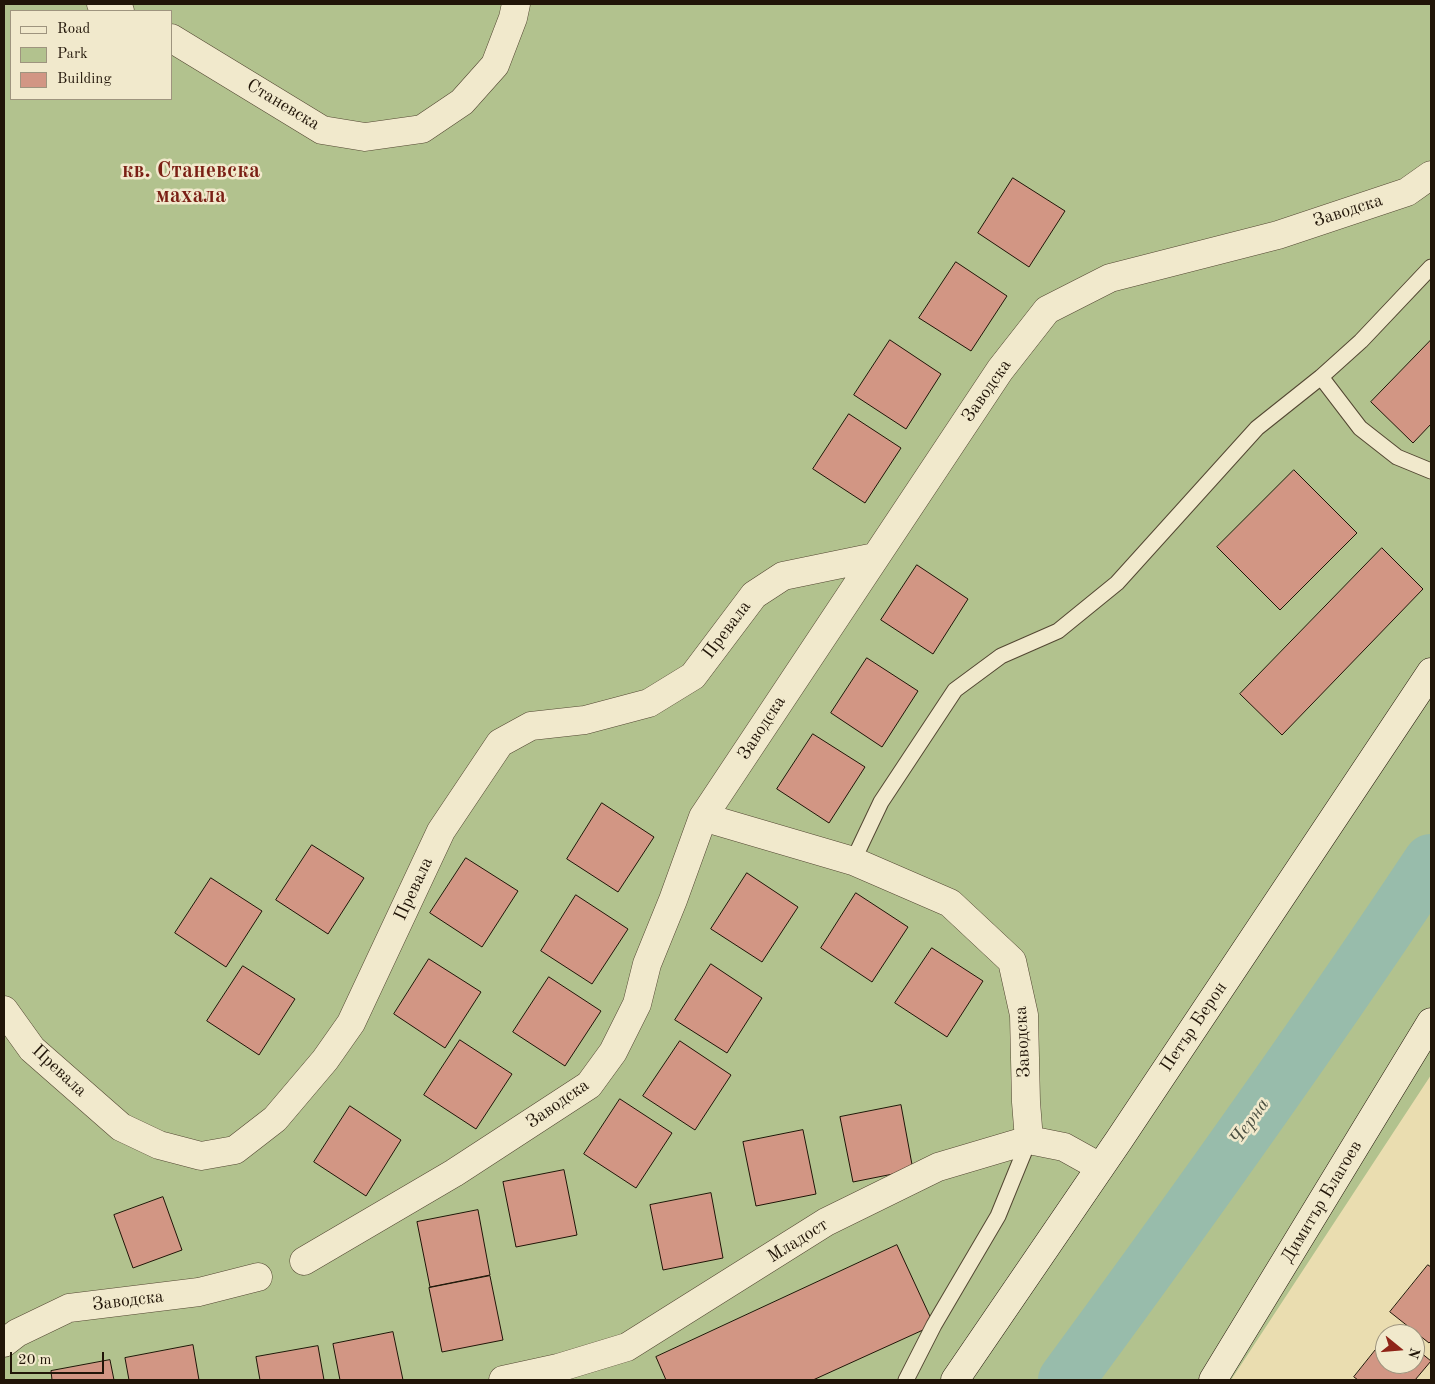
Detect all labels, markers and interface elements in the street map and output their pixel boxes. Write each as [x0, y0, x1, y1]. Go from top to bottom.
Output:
legend [10, 10, 172, 100]
text: Road [57, 22, 90, 37]
text: Park [57, 47, 88, 62]
text: Building [57, 72, 112, 87]
street label: Станевска [242, 75, 324, 135]
district label: кв. Станевска махала [122, 158, 260, 210]
street label: Заводска [1311, 190, 1385, 232]
street label: Заводска [958, 355, 1016, 427]
street label: Превала [698, 597, 756, 663]
street label: Заводска [733, 692, 791, 764]
street label: Превала [390, 854, 438, 924]
street label: Петър Берон [1156, 978, 1232, 1076]
street label: Заводска [1010, 1006, 1036, 1078]
street label: Превала [27, 1040, 91, 1102]
street label: Заводска [522, 1075, 594, 1133]
water label: Черна [1225, 1094, 1275, 1150]
street label: Димитър Благоев [1277, 1137, 1367, 1267]
street label: Младост [764, 1214, 832, 1268]
street label: Заводска [91, 1286, 165, 1316]
north arrow [1375, 1324, 1425, 1374]
scale bar [12, 1342, 106, 1374]
text: N [1405, 1346, 1422, 1360]
text: 20 m [18, 1353, 52, 1368]

